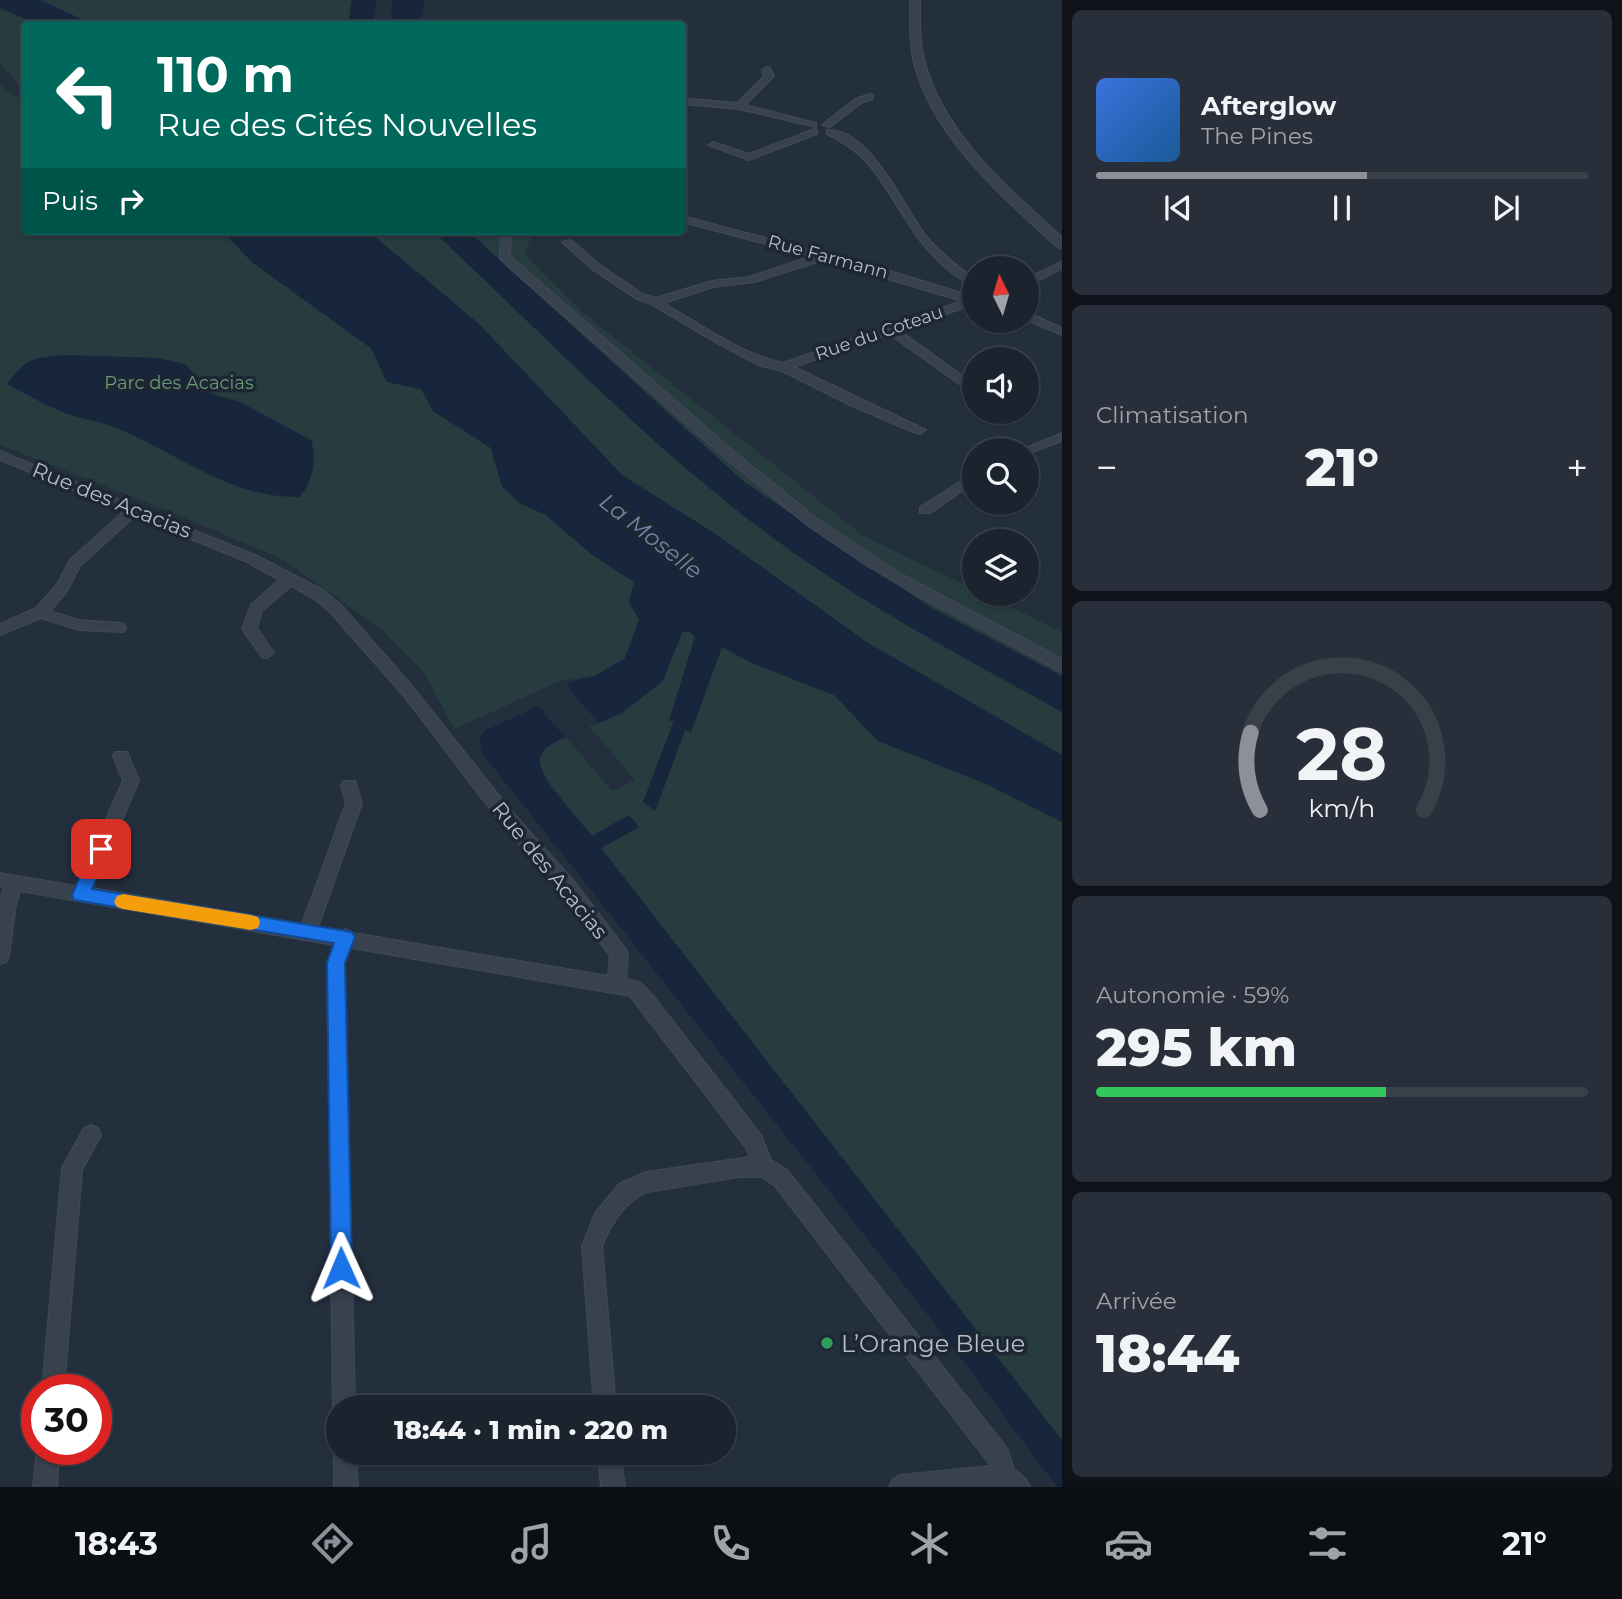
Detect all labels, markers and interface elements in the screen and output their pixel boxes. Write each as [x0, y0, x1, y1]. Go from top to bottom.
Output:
text: 110 m [157, 45, 294, 104]
icon: left [42, 49, 133, 140]
text: Afterglow [1201, 90, 1336, 122]
text: Rue des Cités Nouvelles [157, 105, 537, 144]
text: The Pines [1201, 122, 1313, 150]
icon: right [112, 182, 150, 220]
text: Puis [42, 185, 98, 217]
icon: previous [1159, 189, 1197, 227]
icon: pause [1323, 189, 1361, 227]
icon: next [1487, 189, 1525, 227]
street label: Rue Farmann [766, 230, 890, 284]
north arrow [962, 256, 1040, 332]
map controls [962, 256, 1039, 606]
street label: Rue du Coteau [812, 301, 946, 365]
button: sound [962, 347, 1039, 424]
park label: Parc des Acacias [104, 372, 254, 394]
text: Climatisation [1096, 401, 1248, 429]
text: 21° [1305, 436, 1379, 499]
button: search [962, 438, 1039, 515]
text: − [1096, 444, 1118, 491]
text: + [1566, 444, 1588, 491]
street label: Rue des Acacias [29, 457, 195, 543]
water label: La Moselle [594, 487, 708, 585]
button: layers [962, 529, 1039, 606]
text: 28 [1297, 710, 1388, 798]
text: km/h [1309, 792, 1375, 822]
street label: Rue des Acacias [487, 796, 613, 944]
pin [71, 819, 131, 879]
icon: arrive [82, 830, 120, 868]
text: Autonomie · 59% [1096, 981, 1289, 1009]
text: 295 km [1096, 1016, 1297, 1079]
position arrow [304, 1231, 378, 1305]
text: Arrivée [1096, 1287, 1177, 1315]
text: 18:44 [1096, 1322, 1239, 1385]
place label: L’Orange Bleue [841, 1329, 1025, 1358]
marker: L’Orange Bleue [819, 1335, 835, 1351]
speed limit sign: 30 [21, 1374, 112, 1465]
text: 18:44 · 1 min · 220 m [394, 1414, 668, 1446]
icon: directions [308, 1519, 357, 1568]
icon: music [507, 1519, 556, 1568]
icon: phone [706, 1519, 755, 1568]
icon: climate [905, 1519, 954, 1568]
icon: car [1104, 1519, 1153, 1568]
icon: filters [1303, 1519, 1352, 1568]
text: 18:43 [75, 1524, 158, 1563]
text: 21° [1502, 1524, 1547, 1563]

